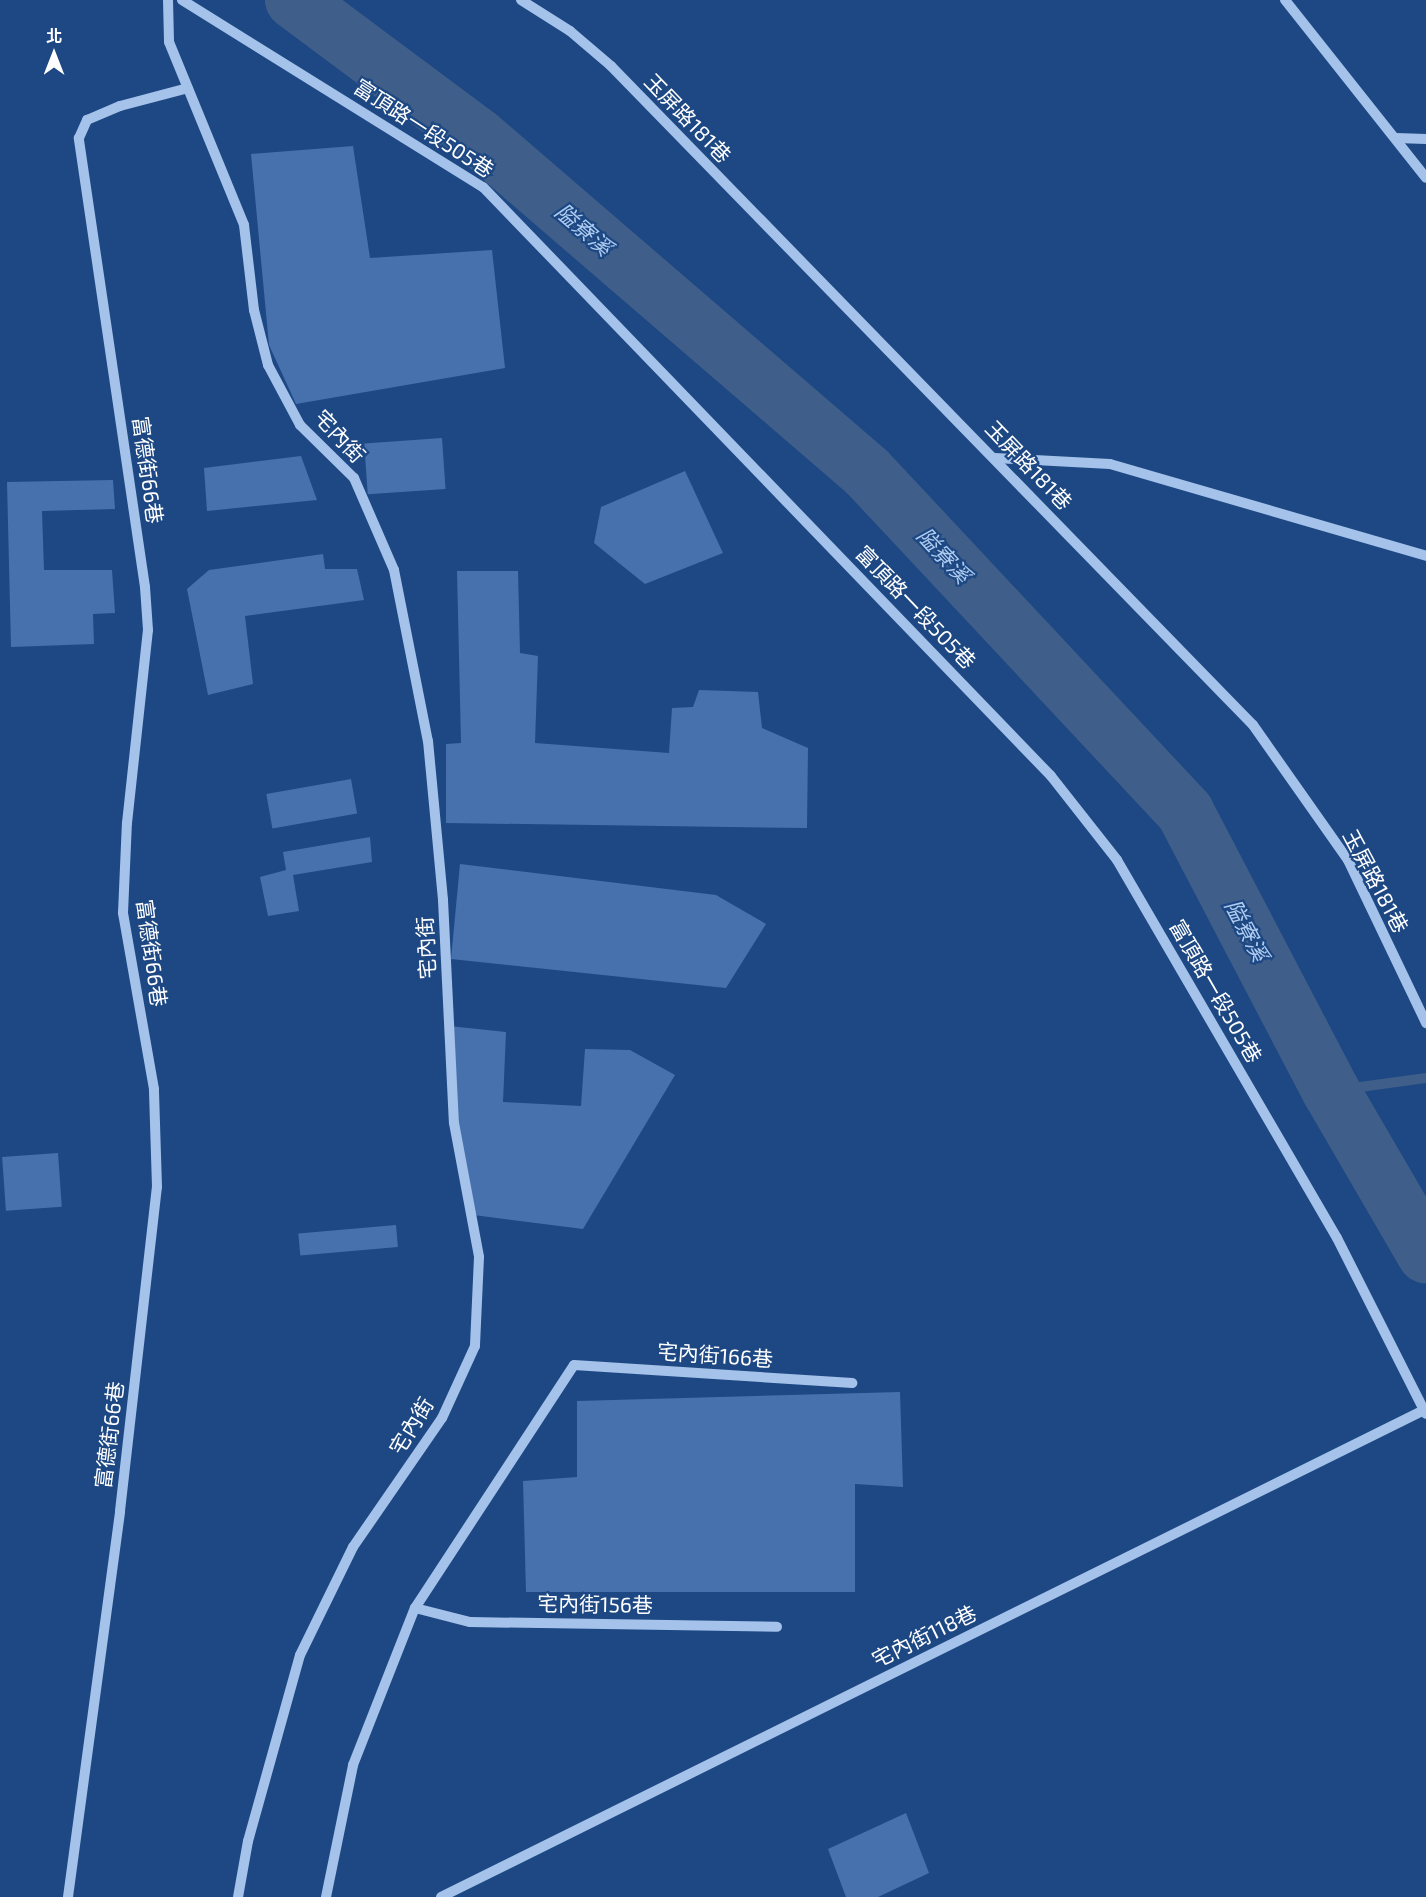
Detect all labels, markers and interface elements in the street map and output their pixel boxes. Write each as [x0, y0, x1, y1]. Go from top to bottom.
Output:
north arrow [24, 24, 84, 84]
text: 北 [46, 26, 62, 45]
street label: 玉屏路181巷 [640, 68, 736, 168]
street label: 富頂路一段505巷 [350, 74, 498, 182]
water label: 隘寮溪 [550, 197, 618, 261]
street label: 宅內街 [309, 404, 371, 468]
street label: 富德街66巷 [128, 415, 168, 525]
street label: 玉屏路181巷 [981, 415, 1077, 515]
water label: 隘寮溪 [912, 522, 976, 588]
street label: 富頂路一段505巷 [851, 540, 981, 674]
street label: 玉屏路181巷 [1338, 825, 1414, 937]
water label: 隘寮溪 [1220, 895, 1274, 965]
street label: 富德街66巷 [132, 898, 172, 1008]
street label: 富頂路一段505巷 [1165, 915, 1267, 1067]
street label: 宅內街 [412, 916, 440, 980]
street label: 宅內街166巷 [656, 1338, 774, 1372]
street label: 富德街66巷 [90, 1380, 128, 1490]
street label: 宅內街 [384, 1393, 438, 1459]
street label: 宅內街156巷 [537, 1590, 653, 1618]
street label: 宅內街118巷 [867, 1600, 981, 1672]

